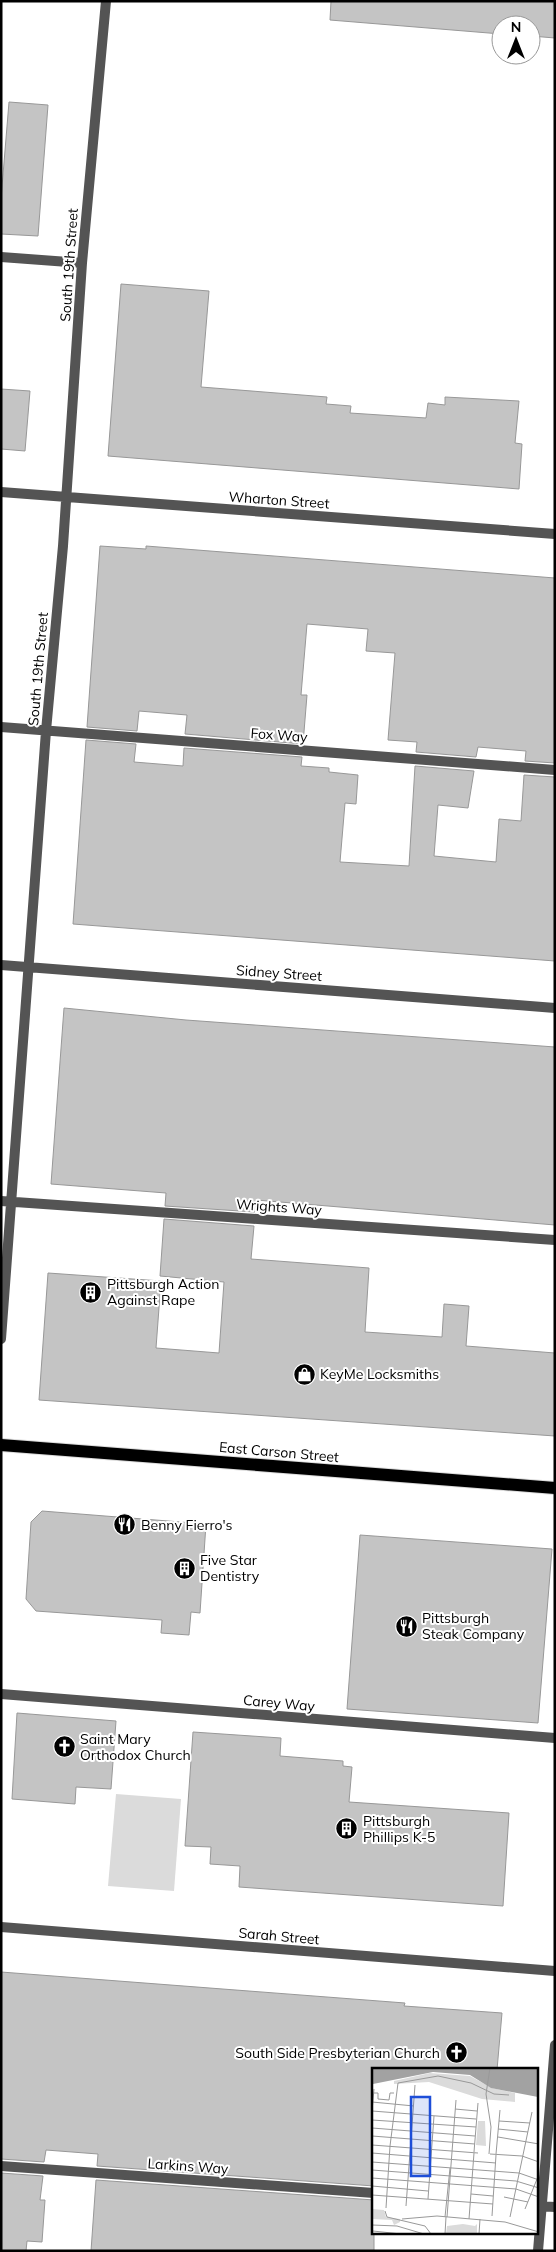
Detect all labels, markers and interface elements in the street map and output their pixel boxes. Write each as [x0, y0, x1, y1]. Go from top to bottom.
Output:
north arrow [491, 15, 541, 65]
text: N [511, 18, 521, 36]
street label: South 19th Street [56, 208, 82, 322]
street label: Wharton Street [228, 487, 330, 513]
street label: South 19th Street [24, 611, 52, 726]
street label: Fox Way [250, 724, 309, 746]
street label: Sidney Street [235, 961, 323, 985]
street label: Wrights Way [236, 1195, 323, 1219]
place label: Pittsburgh Action Against Rape [107, 1275, 219, 1309]
building icon: Pittsburgh Action Against Rape [79, 1280, 103, 1304]
shop icon: KeyMe Locksmiths [292, 1362, 316, 1386]
place label: KeyMe Locksmiths [320, 1365, 439, 1383]
street label: East Carson Street [218, 1438, 340, 1466]
restaurant icon: Benny Fierro's [113, 1513, 137, 1537]
place label: Benny Fierro's [141, 1516, 233, 1534]
place label: Five Star Dentistry [200, 1551, 260, 1585]
building icon: Five Star Dentistry [172, 1556, 196, 1580]
place label: Pittsburgh Steak Company [422, 1609, 525, 1643]
restaurant icon: Pittsburgh Steak Company [394, 1614, 418, 1638]
street label: Carey Way [242, 1691, 316, 1715]
place label: Saint Mary Orthodox Church [80, 1730, 191, 1764]
church icon: Saint Mary Orthodox Church [52, 1735, 76, 1759]
place label: Pittsburgh Phillips K-5 [363, 1812, 435, 1846]
building icon: Pittsburgh Phillips K-5 [335, 1817, 359, 1841]
street label: Sarah Street [238, 1923, 320, 1949]
church icon: South Side Presbyterian Church [444, 2041, 468, 2065]
place label: South Side Presbyterian Church [235, 2044, 440, 2062]
inset map [372, 2068, 538, 2234]
street label: Larkins Way [147, 2154, 230, 2178]

